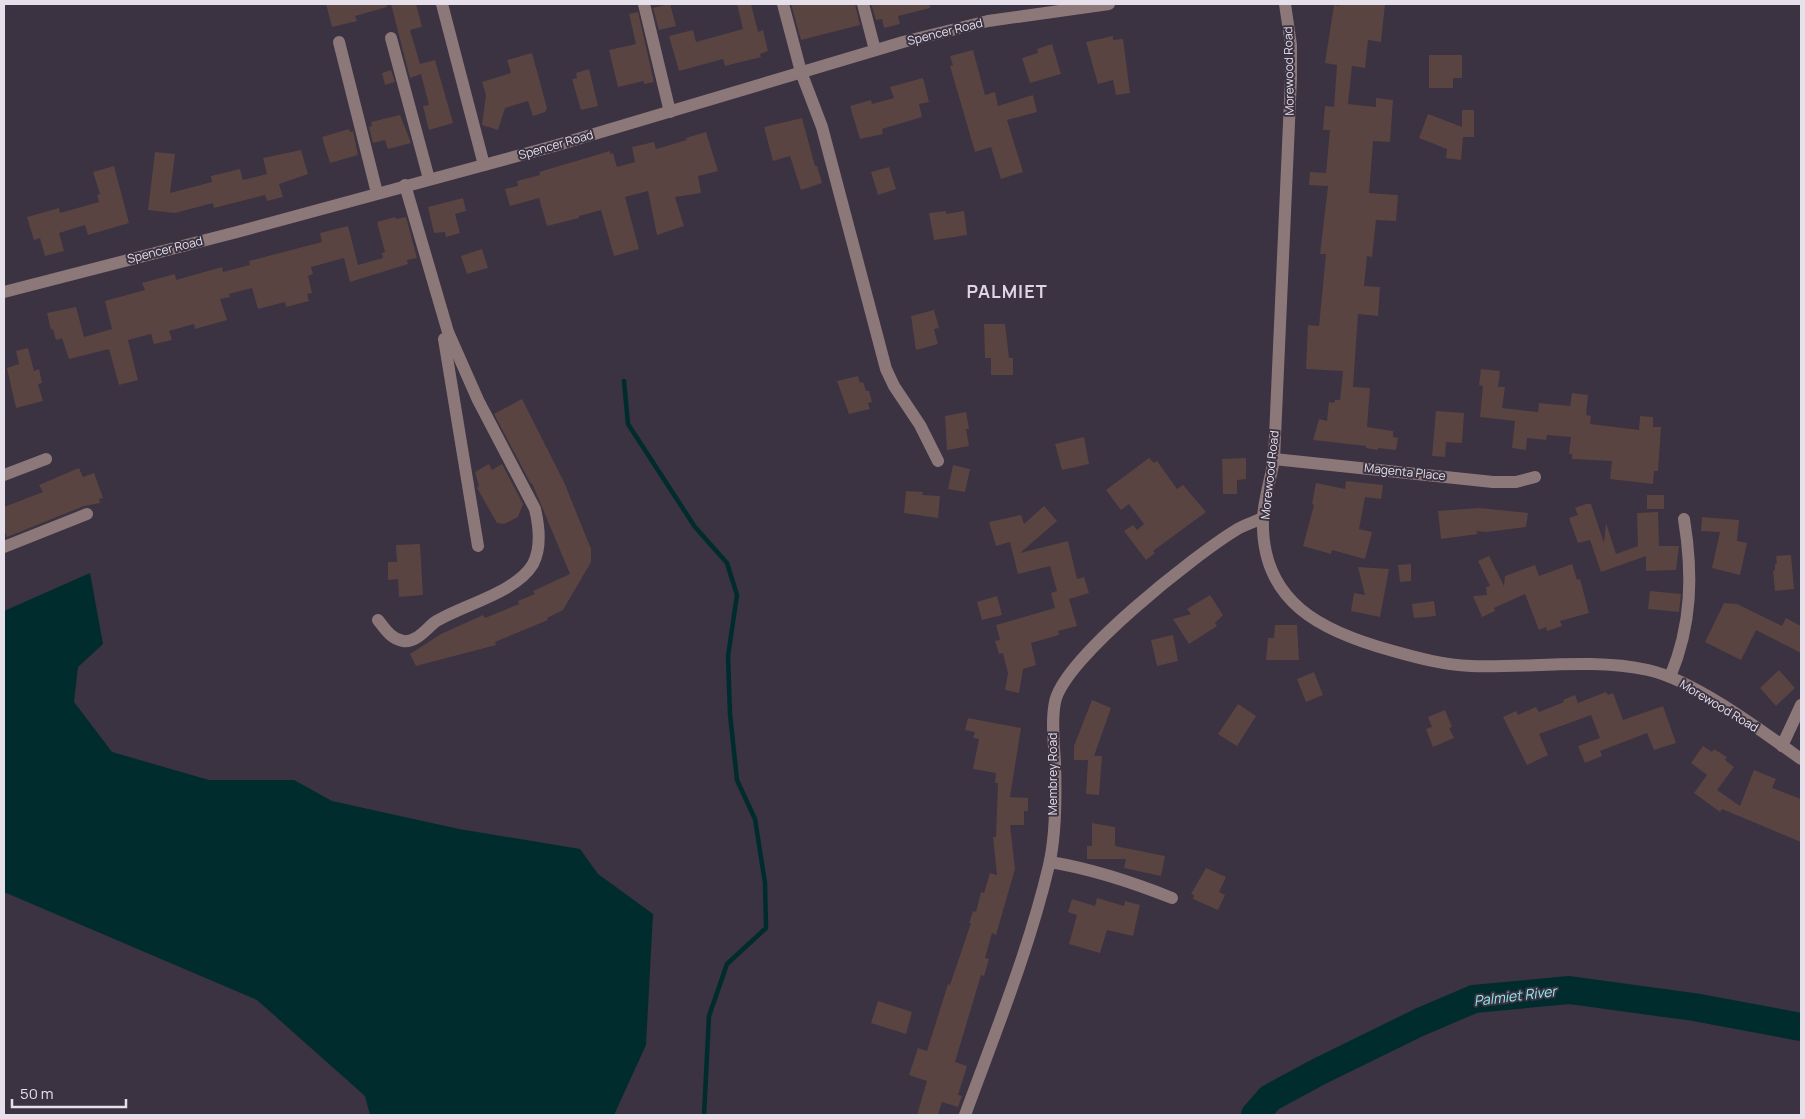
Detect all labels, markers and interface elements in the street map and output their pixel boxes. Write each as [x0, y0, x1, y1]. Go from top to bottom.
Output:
street label: Spencer Road [905, 14, 984, 49]
street label: Morewood Road [1279, 26, 1298, 116]
street label: Spencer Road [516, 126, 595, 163]
street label: Spencer Road [125, 232, 204, 267]
district label: PALMIET [966, 279, 1048, 303]
street label: Morewood Road [1256, 430, 1283, 520]
street label: Magenta Place [1363, 459, 1447, 484]
street label: Morewood Road [1677, 675, 1762, 736]
street label: Membrey Road [1044, 733, 1061, 815]
water label: Palmiet River [1473, 981, 1559, 1010]
scale bar [12, 1076, 126, 1108]
text: 50 m [20, 1083, 54, 1104]

